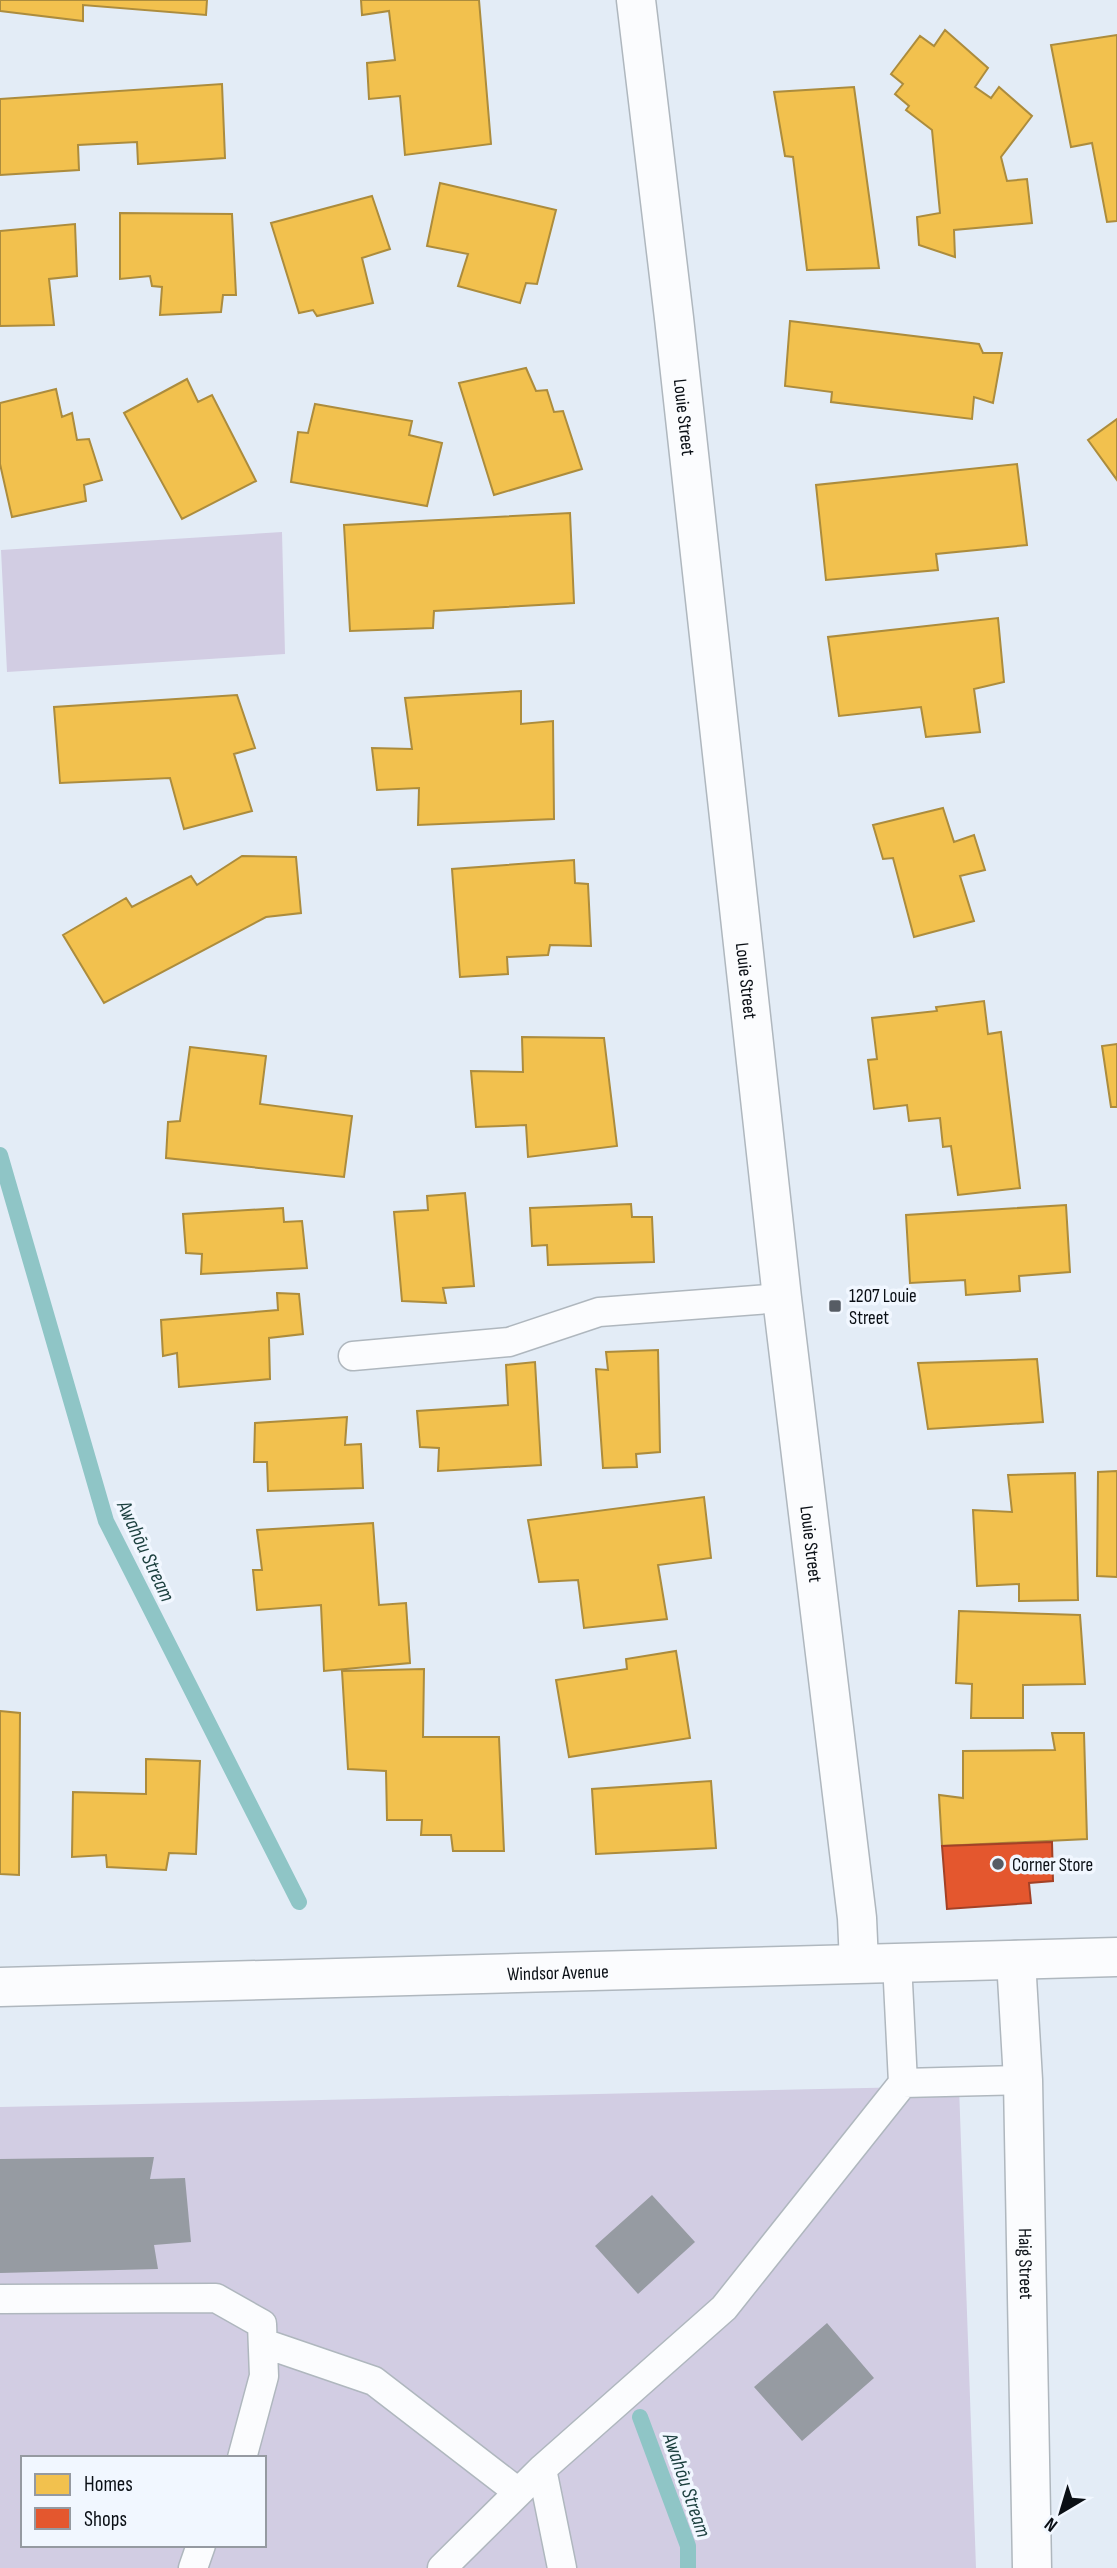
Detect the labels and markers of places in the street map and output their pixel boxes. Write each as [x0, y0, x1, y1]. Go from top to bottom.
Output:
place label: 1207 Louie Street [849, 1285, 917, 1330]
marker: 1207 Louie Street [827, 1298, 843, 1314]
place label: Corner Store [1012, 1854, 1093, 1877]
marker: Corner Store [990, 1856, 1006, 1872]

